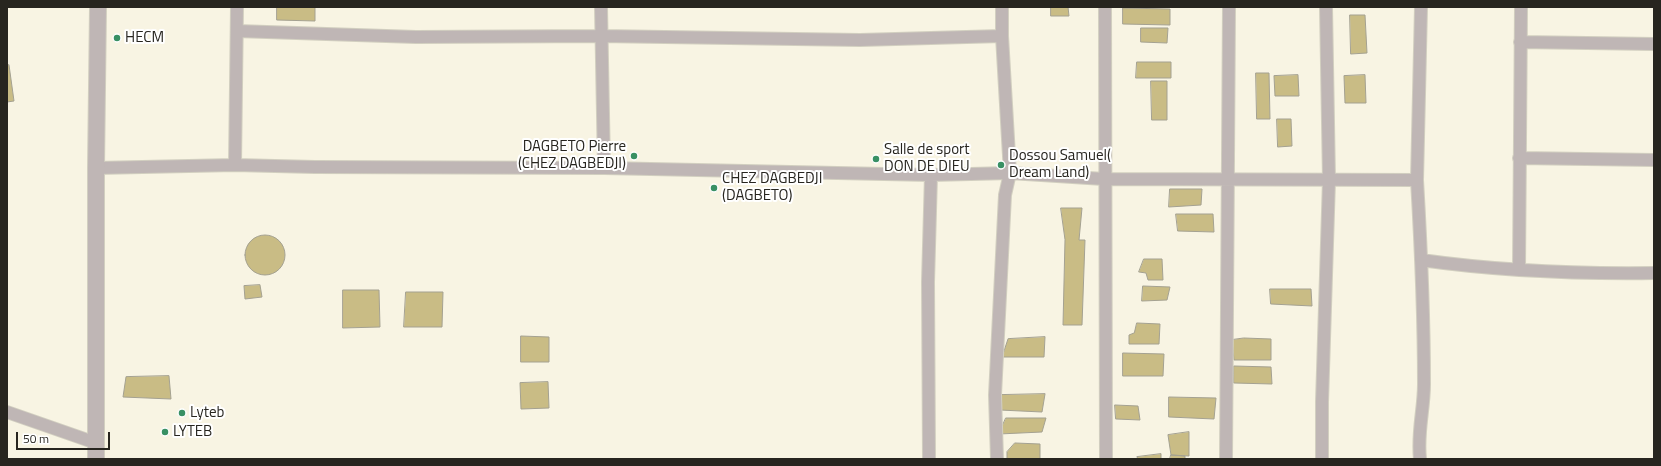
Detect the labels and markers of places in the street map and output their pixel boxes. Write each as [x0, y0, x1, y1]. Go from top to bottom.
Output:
place label: HECM [125, 29, 164, 47]
marker: HECM [112, 33, 122, 43]
place label: DAGBETO Pierre (CHEZ DAGBEDJI) [518, 138, 626, 173]
place label: Salle de sport DON DE DIEU [884, 141, 970, 176]
place label: Dossou Samuel( Dream Land) [1009, 147, 1111, 182]
marker: DAGBETO Pierre (CHEZ DAGBEDJI) [629, 151, 639, 161]
marker: Salle de sport DON DE DIEU [871, 154, 881, 164]
marker: Dossou Samuel( Dream Land) [996, 160, 1006, 170]
place label: CHEZ DAGBEDJI (DAGBETO) [722, 170, 822, 205]
marker: CHEZ DAGBEDJI (DAGBETO) [709, 183, 719, 193]
place label: Lyteb [190, 404, 224, 422]
marker: Lyteb [177, 408, 187, 418]
place label: LYTEB [173, 423, 212, 441]
marker: LYTEB [160, 427, 170, 437]

